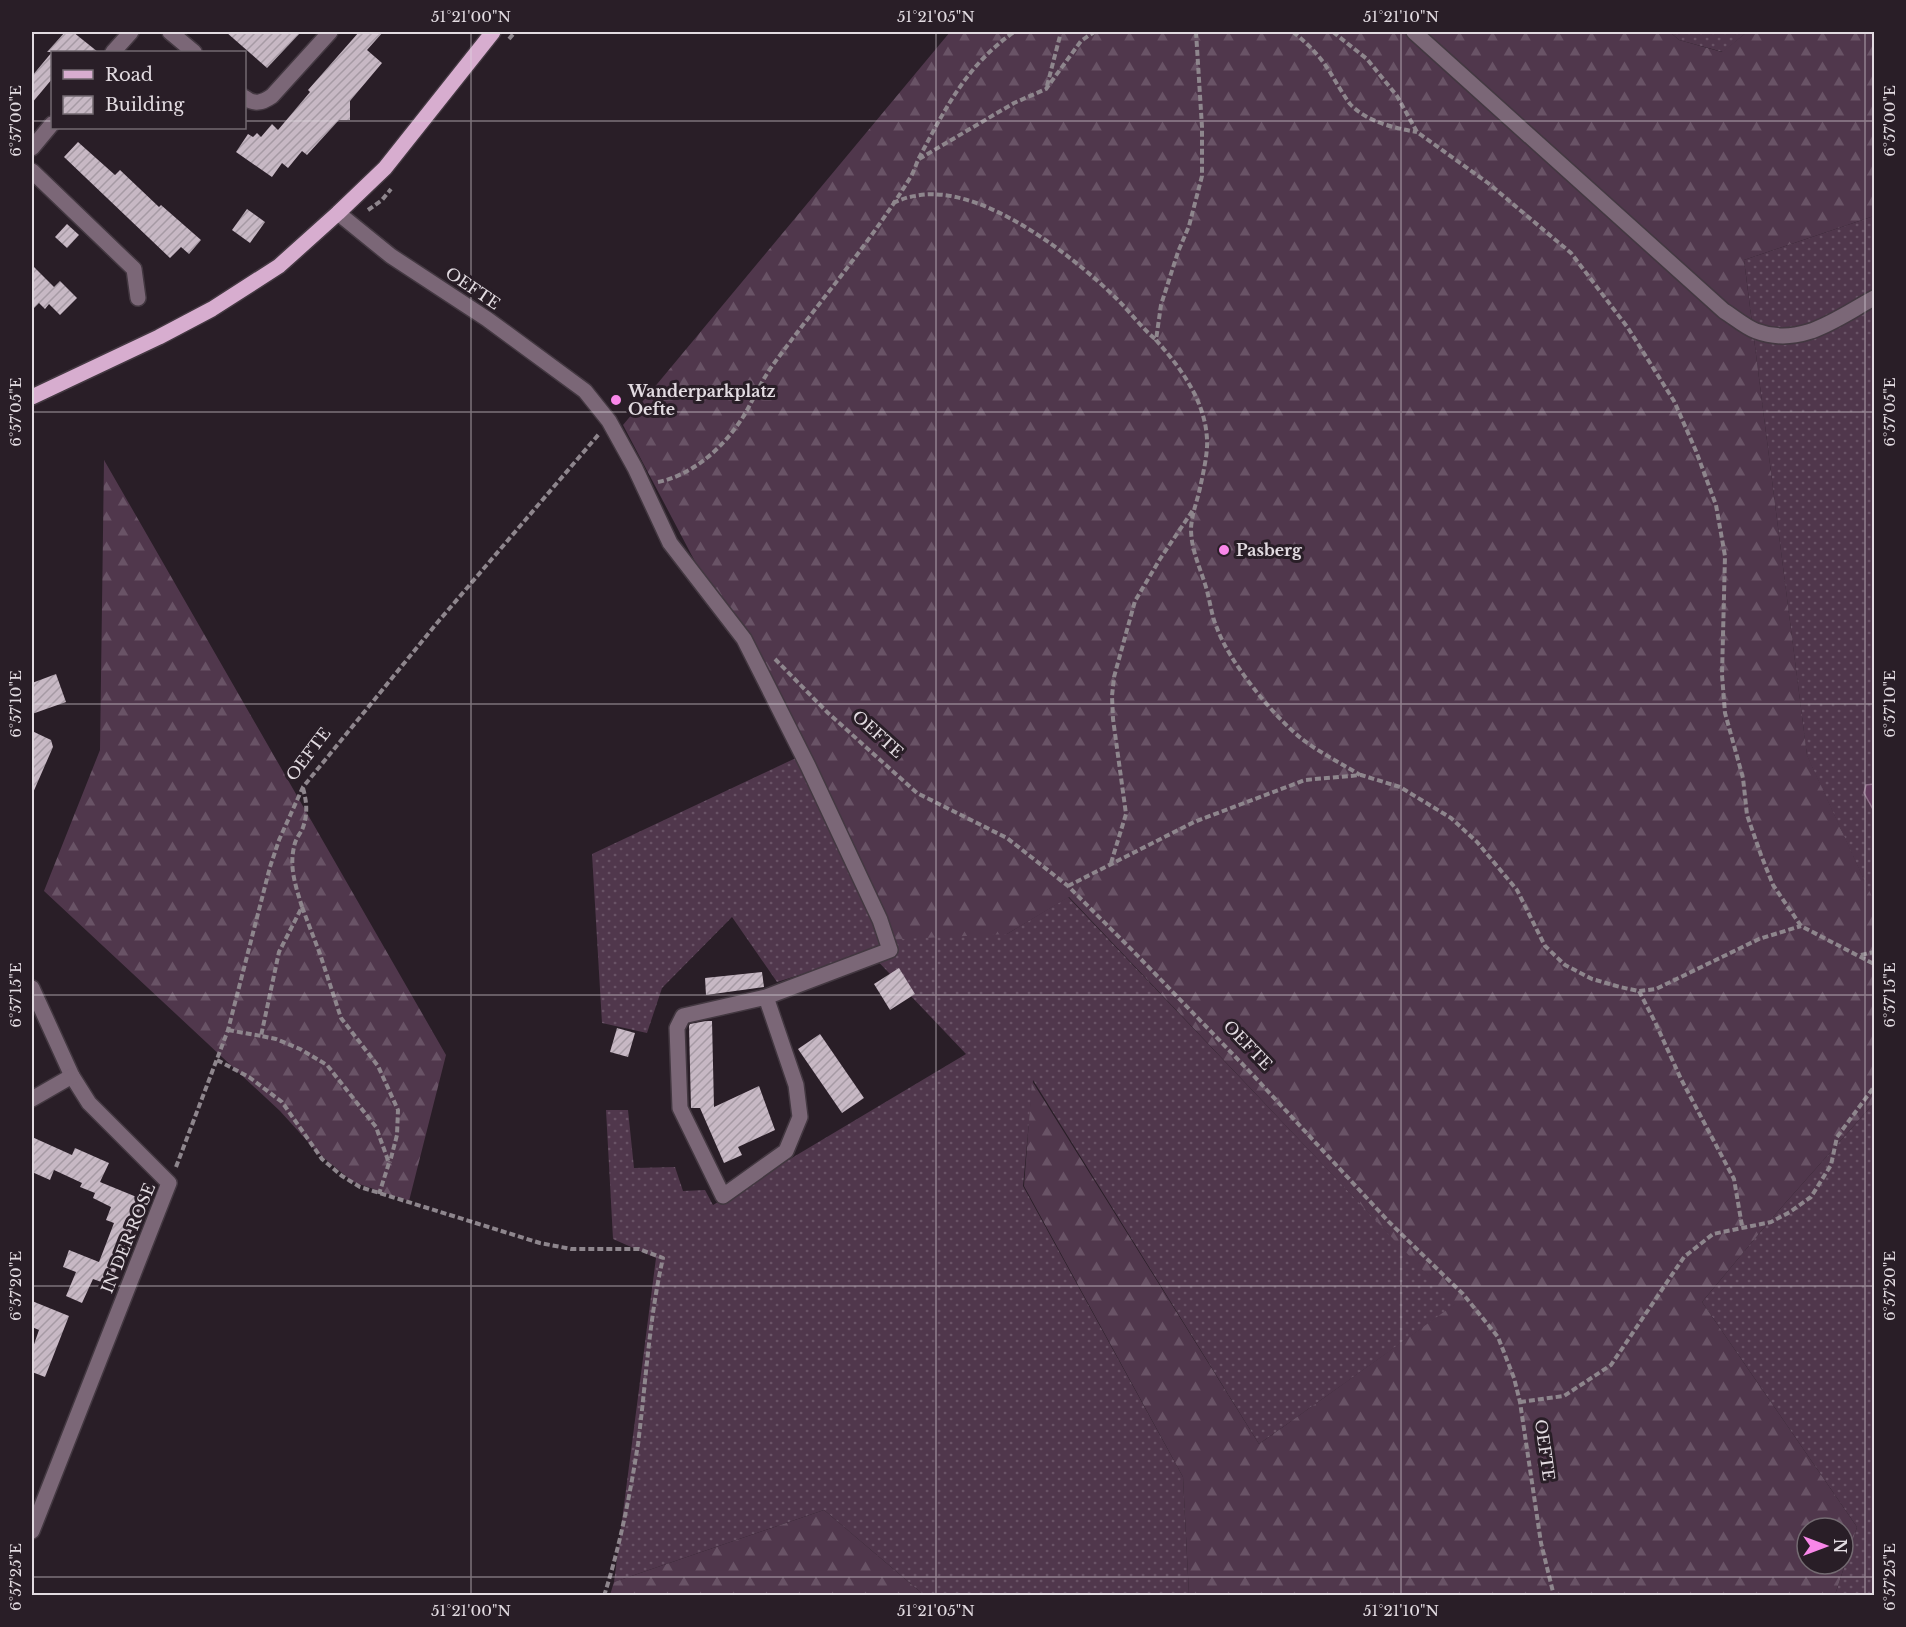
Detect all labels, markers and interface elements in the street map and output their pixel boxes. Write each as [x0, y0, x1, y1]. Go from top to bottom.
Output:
text: 51°21'00"N [431, 7, 511, 26]
text: 51°21'05"N [897, 7, 975, 26]
text: 51°21'10"N [1363, 7, 1439, 26]
legend [51, 51, 246, 129]
text: Road [105, 64, 153, 86]
text: 6°57'00"E [6, 85, 25, 157]
text: 6°57'00"E [1880, 85, 1899, 157]
text: Building [105, 94, 184, 116]
street label: OEFTE [442, 262, 504, 314]
text: 6°57'05"E [6, 377, 25, 447]
text: 6°57'05"E [1880, 377, 1899, 447]
place label: Wanderparkplatz Oefte [627, 381, 776, 419]
marker: Wanderparkplatz Oefte [609, 393, 623, 407]
place label: Pasberg [1236, 540, 1303, 560]
marker: Pasberg [1217, 543, 1231, 557]
text: 6°57'10"E [6, 670, 25, 738]
text: 6°57'10"E [1880, 670, 1899, 738]
street label: OEFTE [848, 706, 908, 762]
street label: OEFTE [281, 723, 335, 785]
text: 6°57'15"E [6, 962, 25, 1028]
text: 6°57'15"E [1880, 962, 1899, 1028]
street label: OEFTE [1219, 1016, 1277, 1074]
street label: IN DER ROSE [97, 1180, 159, 1296]
text: 6°57'20"E [6, 1251, 25, 1321]
text: 6°57'20"E [1880, 1251, 1899, 1321]
street label: OEFTE [1531, 1418, 1559, 1482]
north arrow [1795, 1516, 1855, 1576]
text: N [1830, 1538, 1850, 1554]
text: 6°57'25"E [6, 1543, 25, 1611]
text: 6°57'25"E [1880, 1543, 1899, 1611]
text: 51°21'00"N [431, 1601, 511, 1620]
text: 51°21'05"N [897, 1601, 975, 1620]
text: 51°21'10"N [1363, 1601, 1439, 1620]

